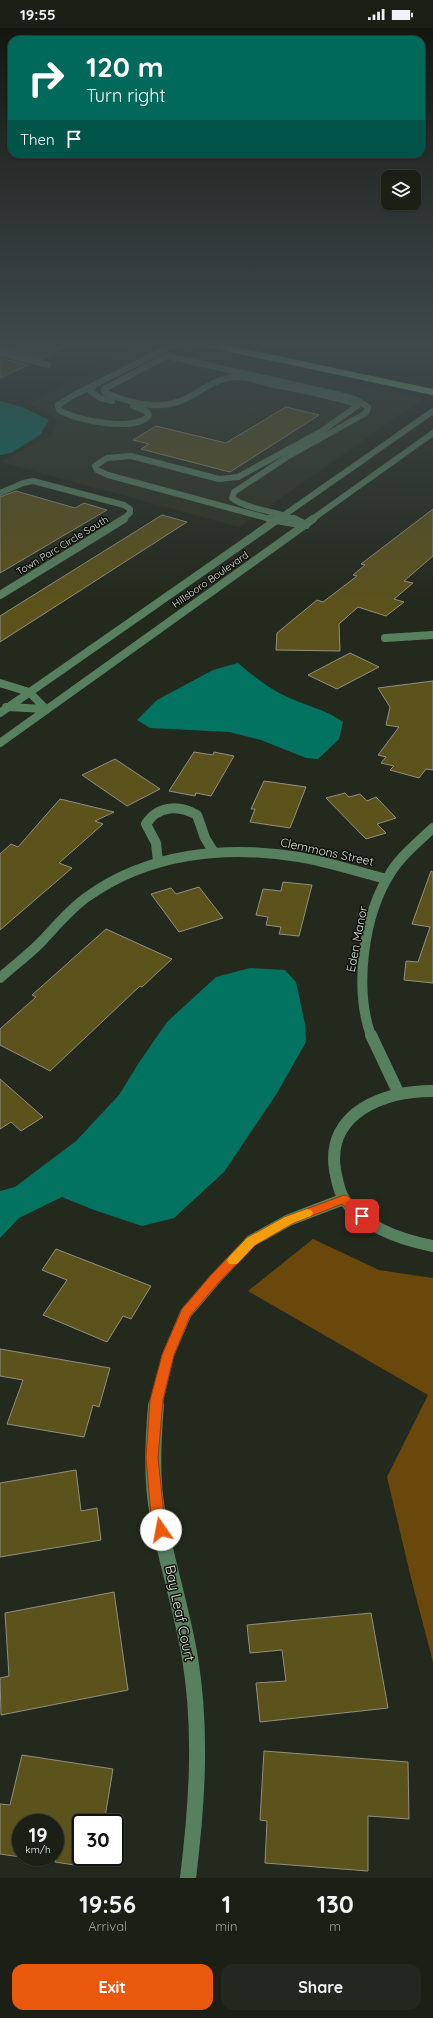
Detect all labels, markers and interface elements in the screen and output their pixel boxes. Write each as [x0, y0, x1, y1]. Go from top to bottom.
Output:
text: 19:55 [20, 5, 56, 24]
text: 120 m [86, 49, 164, 84]
icon: right [20, 52, 72, 104]
text: Turn right [86, 84, 166, 107]
icon: arrive [63, 128, 85, 150]
text: Then [20, 130, 55, 149]
map controls [381, 170, 421, 210]
button: layers [381, 170, 421, 210]
street label: Town Parc Circle South [14, 513, 111, 578]
street label: Hillsboro Boulevard [170, 548, 251, 611]
street label: Clemmons Street [279, 834, 375, 869]
street label: Eden Manor [343, 904, 370, 973]
pin [345, 1199, 379, 1233]
icon: arrive [351, 1205, 373, 1227]
position arrow [140, 1509, 182, 1551]
street label: Bay Leaf Court [161, 1563, 199, 1663]
speed limit sign: 30 [72, 1814, 124, 1866]
text: 19 [28, 1822, 48, 1847]
text: km/h [25, 1843, 51, 1856]
text: 19:56 [79, 1889, 136, 1919]
text: 1 [222, 1889, 231, 1919]
text: 130 [317, 1889, 354, 1919]
text: Arrival [88, 1918, 127, 1934]
text: min [215, 1918, 237, 1934]
text: m [329, 1918, 341, 1934]
button: Exit [12, 1964, 213, 2010]
button: Share [221, 1964, 421, 2010]

